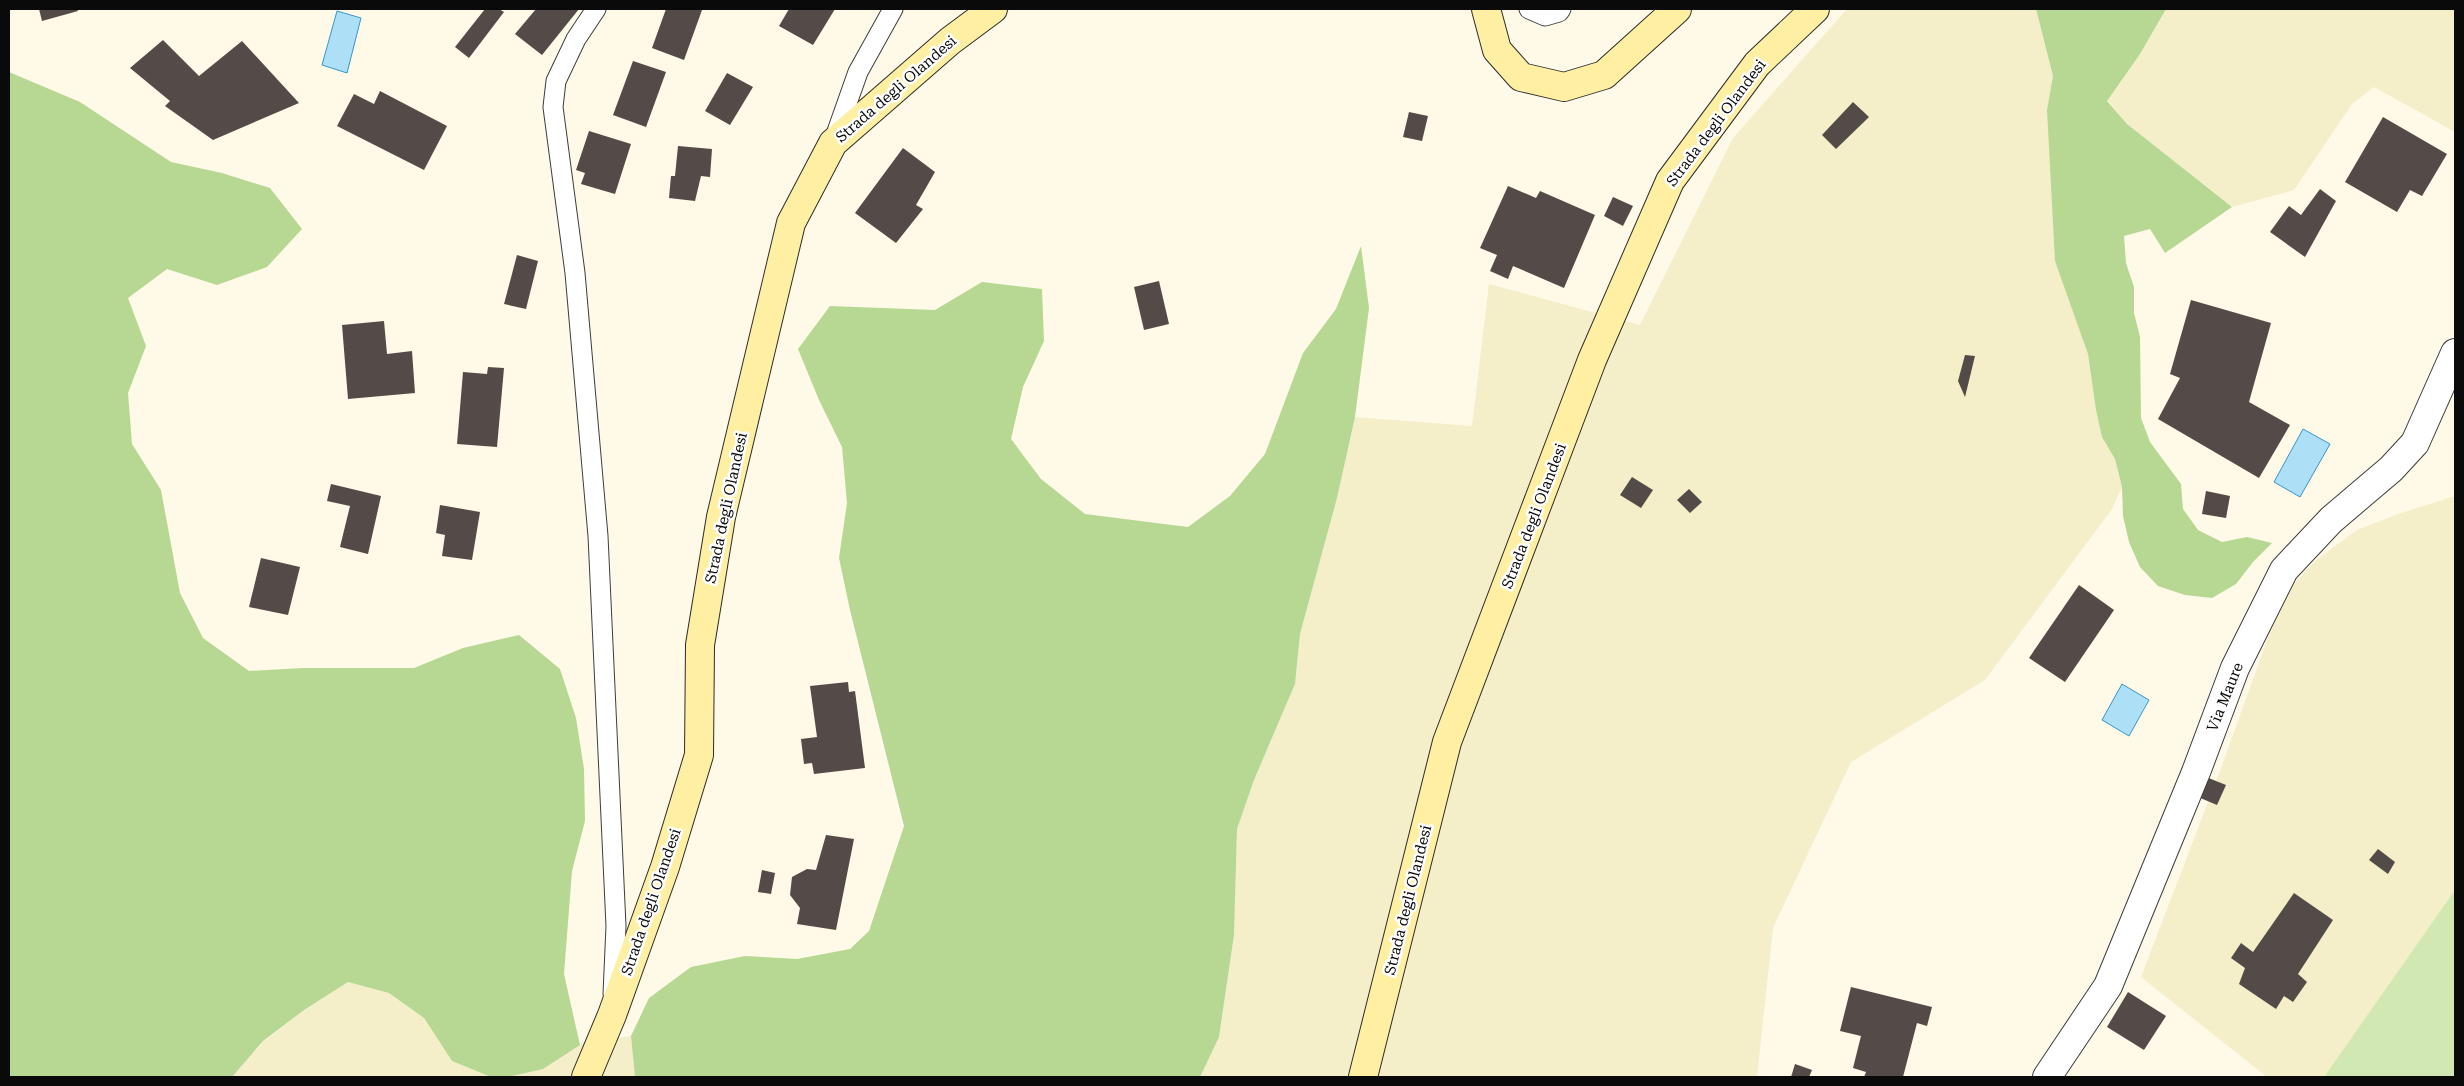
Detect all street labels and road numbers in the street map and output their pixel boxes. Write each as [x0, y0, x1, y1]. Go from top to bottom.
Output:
street label: Strada degli Olandesi [832, 32, 960, 146]
street label: Strada degli Olandesi [1662, 56, 1770, 190]
street label: Strada degli Olandesi [701, 431, 751, 585]
street label: Strada degli Olandesi [1498, 441, 1570, 591]
street label: Via Maure [2203, 660, 2247, 734]
street label: Strada degli Olandesi [1381, 823, 1435, 977]
street label: Strada degli Olandesi [617, 826, 685, 978]

